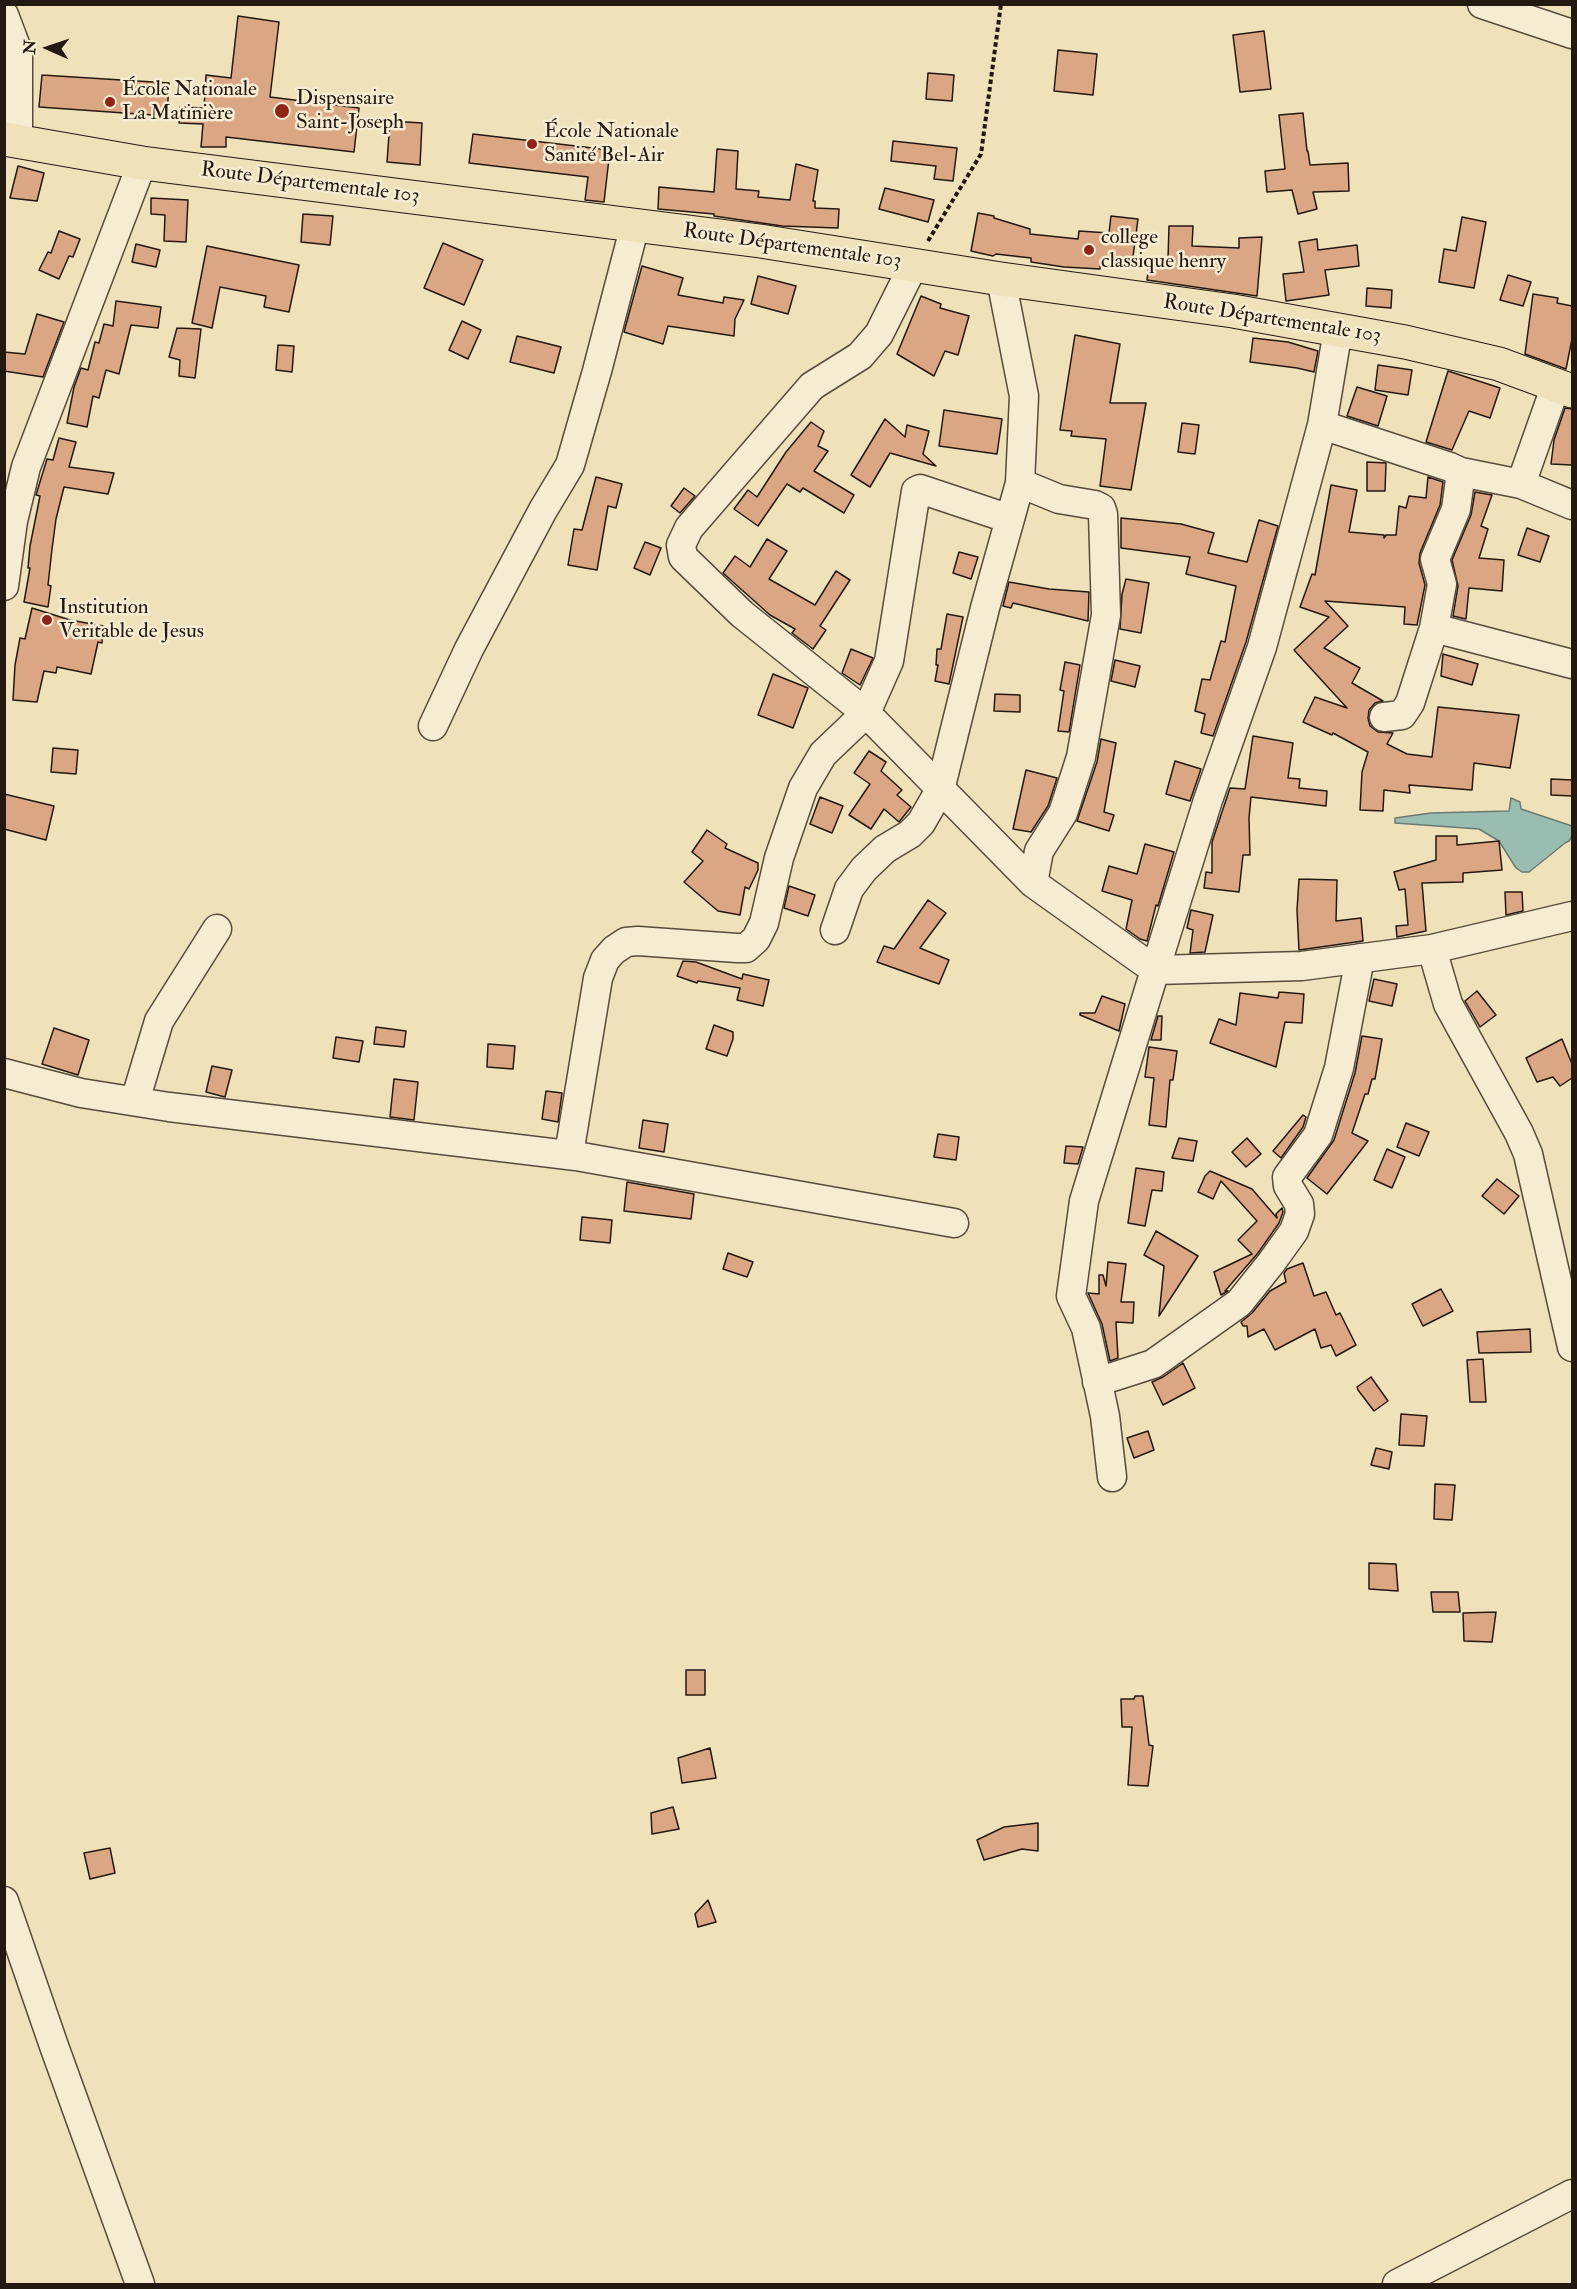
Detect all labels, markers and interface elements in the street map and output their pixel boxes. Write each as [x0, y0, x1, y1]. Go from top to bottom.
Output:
north arrow [18, 18, 78, 78]
text: N [20, 39, 40, 55]
place label: École Nationale La Matinière [122, 77, 257, 127]
place label: Dispensaire Saint-Joseph [296, 86, 404, 136]
marker: École Nationale La Matinière [103, 95, 117, 109]
marker: Dispensaire Saint-Joseph [273, 102, 291, 120]
place label: École Nationale Sanité Bel-Air [544, 119, 679, 169]
marker: École Nationale Sanité Bel-Air [525, 137, 539, 151]
street label: Route Départementale 103 [199, 158, 421, 210]
street label: Route Départementale 103 [681, 219, 903, 275]
place label: college classique henry [1101, 225, 1226, 275]
marker: college classique henry [1082, 243, 1096, 257]
street label: Route Départementale 103 [1161, 290, 1383, 350]
place label: Institution Veritable de Jesus [59, 595, 204, 645]
marker: Institution Veritable de Jesus [40, 613, 54, 627]

